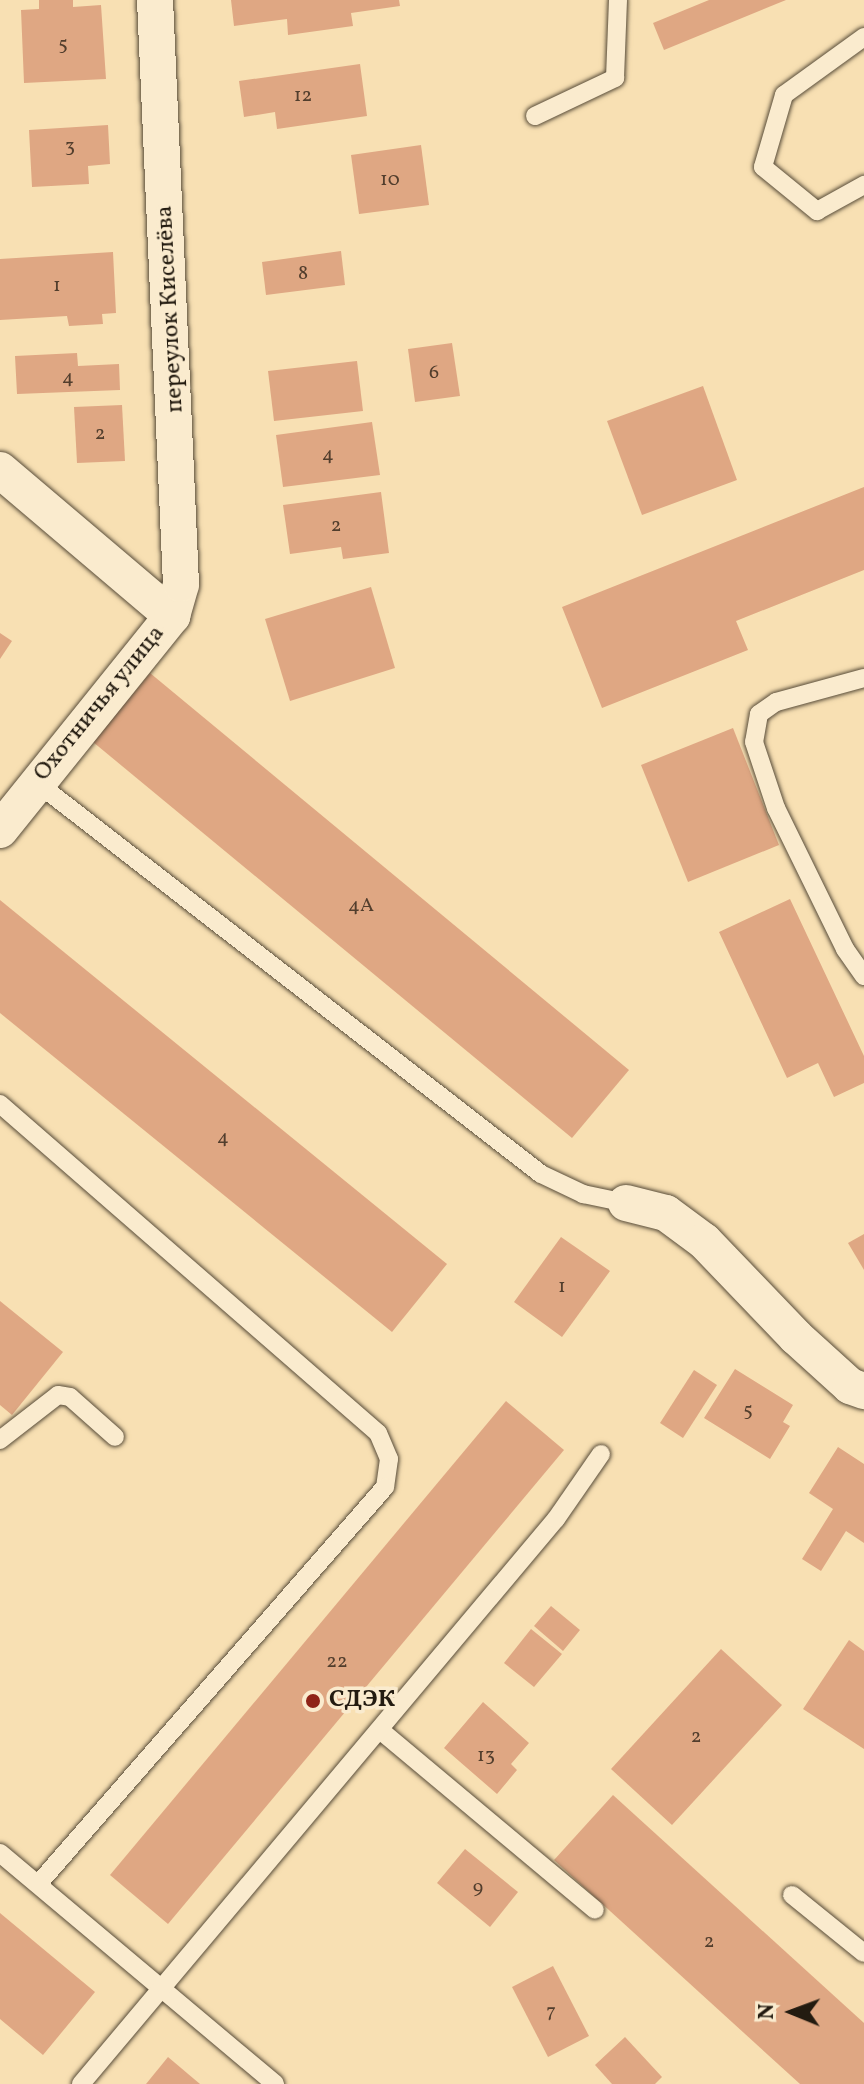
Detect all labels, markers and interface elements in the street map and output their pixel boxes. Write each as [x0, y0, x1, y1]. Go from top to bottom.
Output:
house number: 5 [58, 33, 68, 57]
house number: 12 [294, 84, 312, 108]
house number: 3 [65, 135, 75, 159]
house number: 10 [380, 168, 400, 192]
street label: переулок Киселёва [151, 205, 191, 413]
house number: 8 [298, 262, 308, 286]
house number: 1 [53, 274, 61, 298]
house number: 6 [429, 361, 439, 385]
house number: 4 [62, 366, 74, 390]
house number: 2 [95, 422, 105, 446]
house number: 4 [322, 443, 334, 467]
house number: 2 [331, 514, 341, 538]
street label: Охотничья улица [28, 620, 172, 788]
house number: 4А [348, 894, 374, 918]
house number: 4 [217, 1126, 229, 1150]
house number: 1 [558, 1275, 566, 1299]
house number: 5 [743, 1399, 753, 1423]
house number: 22 [326, 1650, 348, 1674]
place label: СДЭК [329, 1687, 395, 1715]
marker: СДЭК [304, 1692, 322, 1710]
house number: 2 [691, 1725, 701, 1749]
house number: 13 [477, 1744, 495, 1768]
house number: 9 [473, 1876, 483, 1900]
house number: 2 [704, 1930, 714, 1954]
north arrow [752, 1972, 832, 2052]
house number: 7 [546, 2000, 556, 2024]
text: N [752, 2003, 783, 2020]

